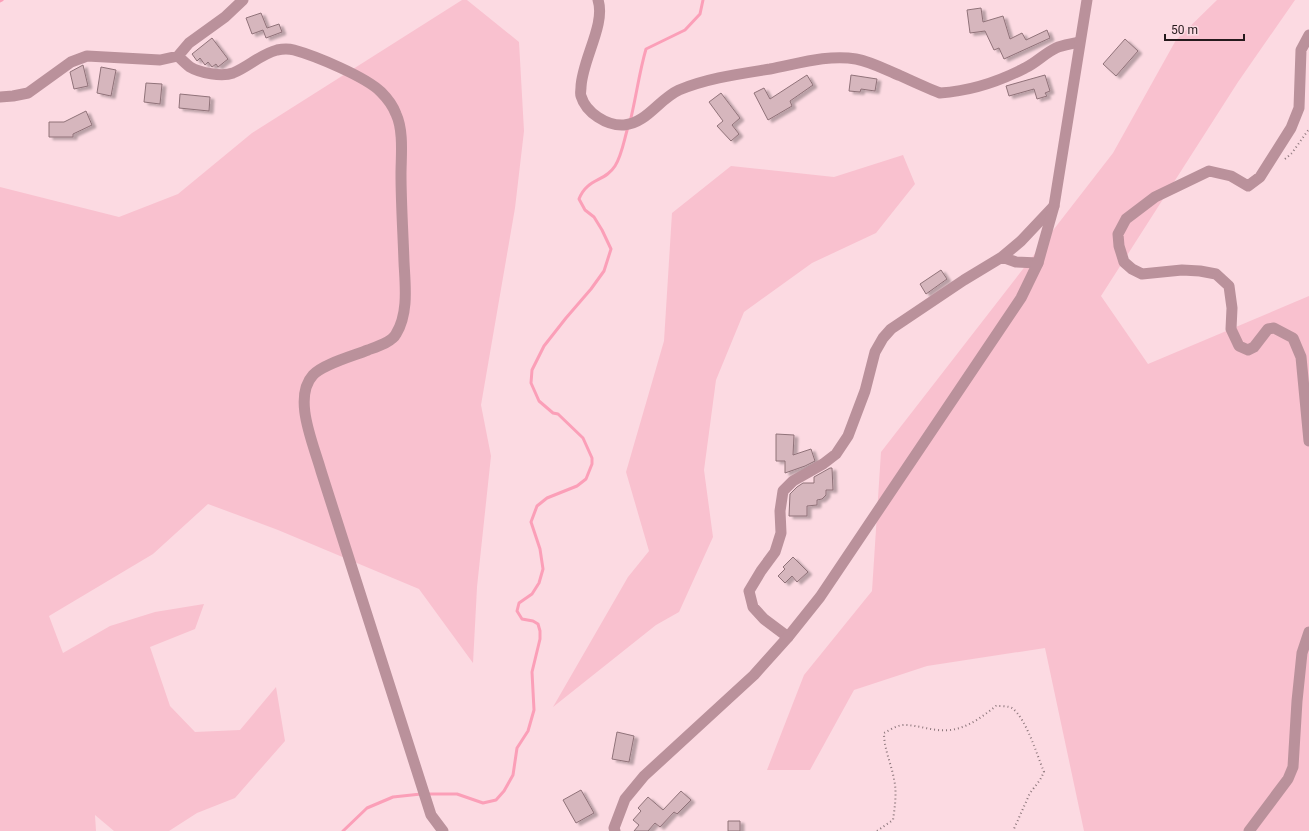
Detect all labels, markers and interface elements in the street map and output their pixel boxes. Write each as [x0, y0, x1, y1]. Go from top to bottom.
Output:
scale bar [1165, 16, 1244, 42]
text: 50 m [1171, 23, 1198, 37]

